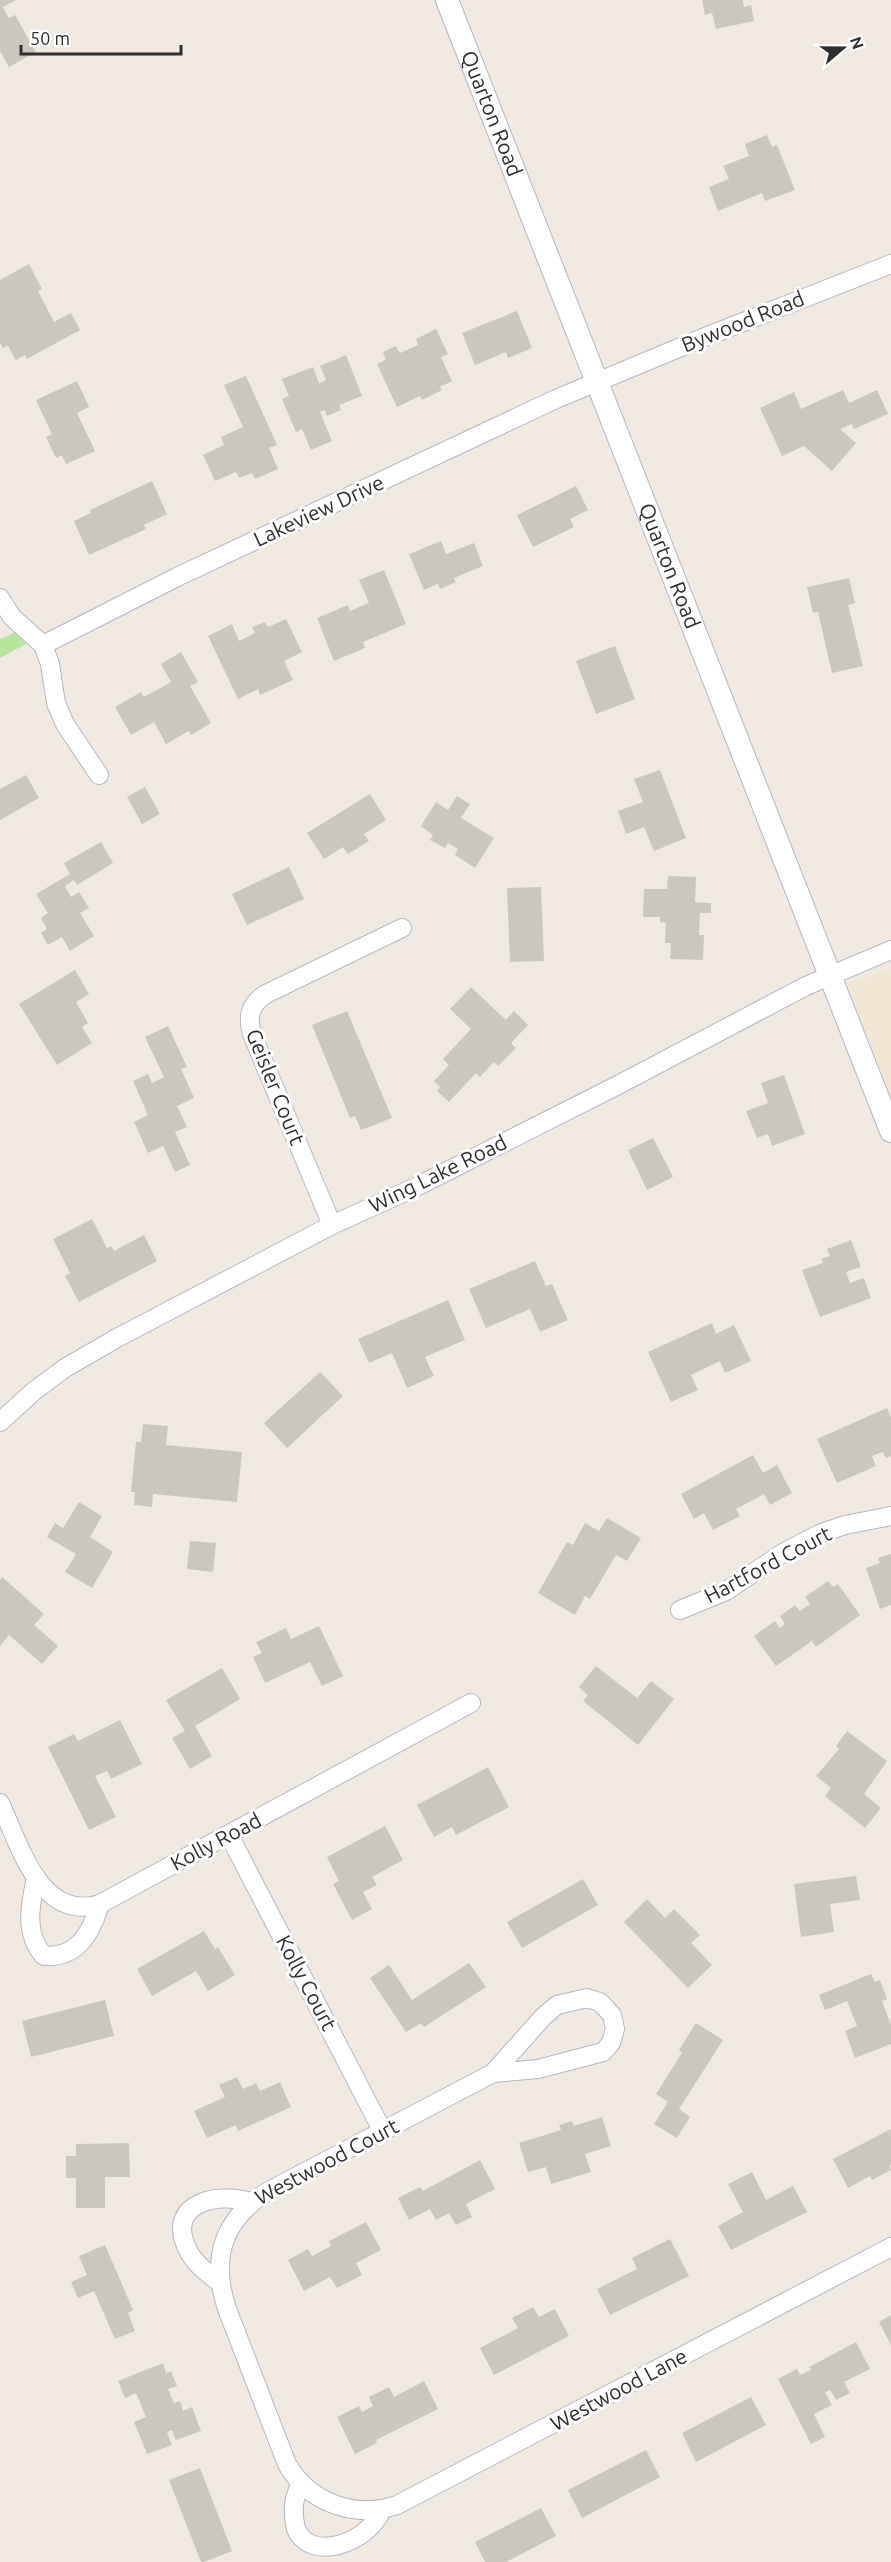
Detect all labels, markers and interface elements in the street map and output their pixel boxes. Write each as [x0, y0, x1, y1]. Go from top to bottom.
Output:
scale bar [21, 18, 182, 56]
north arrow [813, 18, 873, 78]
text: 50 m [30, 28, 70, 48]
text: N [847, 34, 868, 52]
street label: Quarton Road [457, 47, 528, 179]
street label: Bywood Road [678, 286, 807, 357]
street label: Lakeview Drive [250, 469, 388, 551]
street label: Quarton Road [635, 499, 706, 632]
street label: Geisler Court [242, 1025, 310, 1148]
street label: Wing Lake Road [365, 1129, 510, 1217]
street label: Hartford Court [700, 1521, 835, 1608]
street label: Kolly Road [166, 1807, 265, 1875]
street label: Kolly Court [272, 1931, 342, 2034]
street label: Westwood Court [251, 2113, 403, 2209]
street label: Westwood Lane [546, 2343, 691, 2435]

